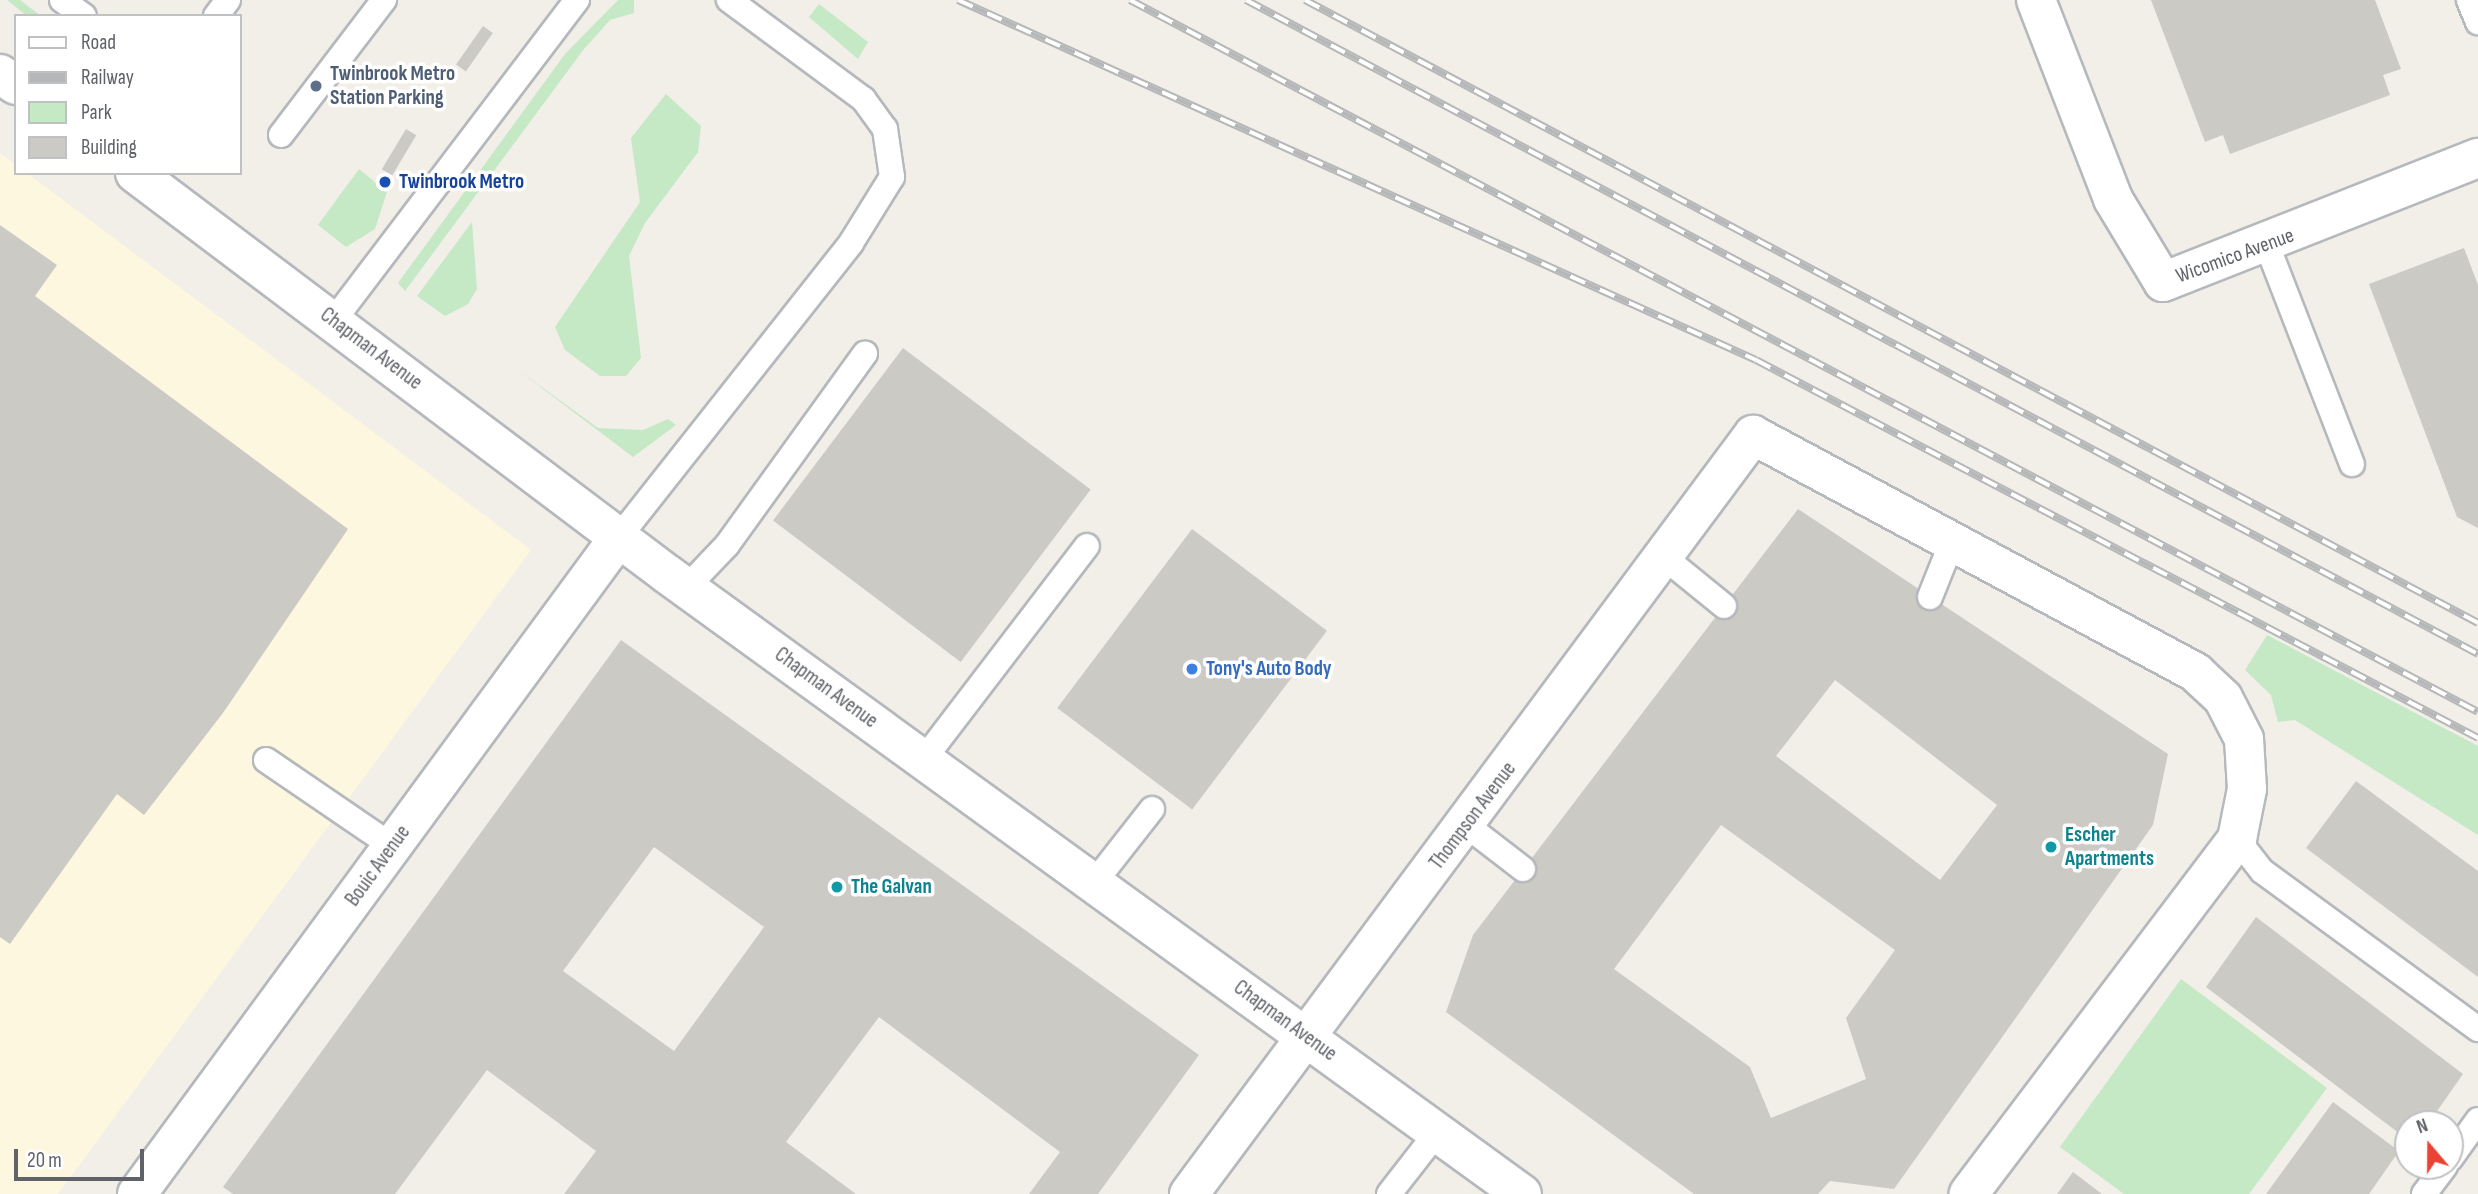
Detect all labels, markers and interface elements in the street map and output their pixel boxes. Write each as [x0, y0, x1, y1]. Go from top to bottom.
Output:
legend [14, 14, 242, 175]
text: Road [81, 30, 116, 55]
place label: Twinbrook Metro Station Parking [330, 61, 455, 111]
text: Railway [81, 65, 134, 90]
marker: Twinbrook Metro Station Parking [308, 78, 324, 94]
text: Park [81, 100, 112, 125]
text: Building [81, 135, 137, 160]
place label: Twinbrook Metro [399, 169, 524, 195]
marker: Twinbrook Metro [377, 174, 393, 190]
street label: Wicomico Avenue [2173, 223, 2297, 289]
street label: Chapman Avenue [315, 302, 427, 396]
street label: Chapman Avenue [770, 642, 882, 734]
place label: Tony's Auto Body [1206, 656, 1332, 682]
marker: Tony's Auto Body [1184, 661, 1200, 677]
street label: Thompson Avenue [1424, 757, 1522, 875]
street label: Bouic Avenue [340, 821, 416, 911]
place label: Escher Apartments [2065, 822, 2154, 872]
marker: Escher Apartments [2043, 839, 2059, 855]
place label: The Galvan [851, 874, 932, 900]
marker: The Galvan [829, 879, 845, 895]
street label: Chapman Avenue [1229, 975, 1341, 1067]
north arrow [2394, 1110, 2464, 1180]
text: N [2414, 1114, 2431, 1139]
scale bar [18, 1134, 147, 1178]
text: 20 m [27, 1148, 62, 1173]

